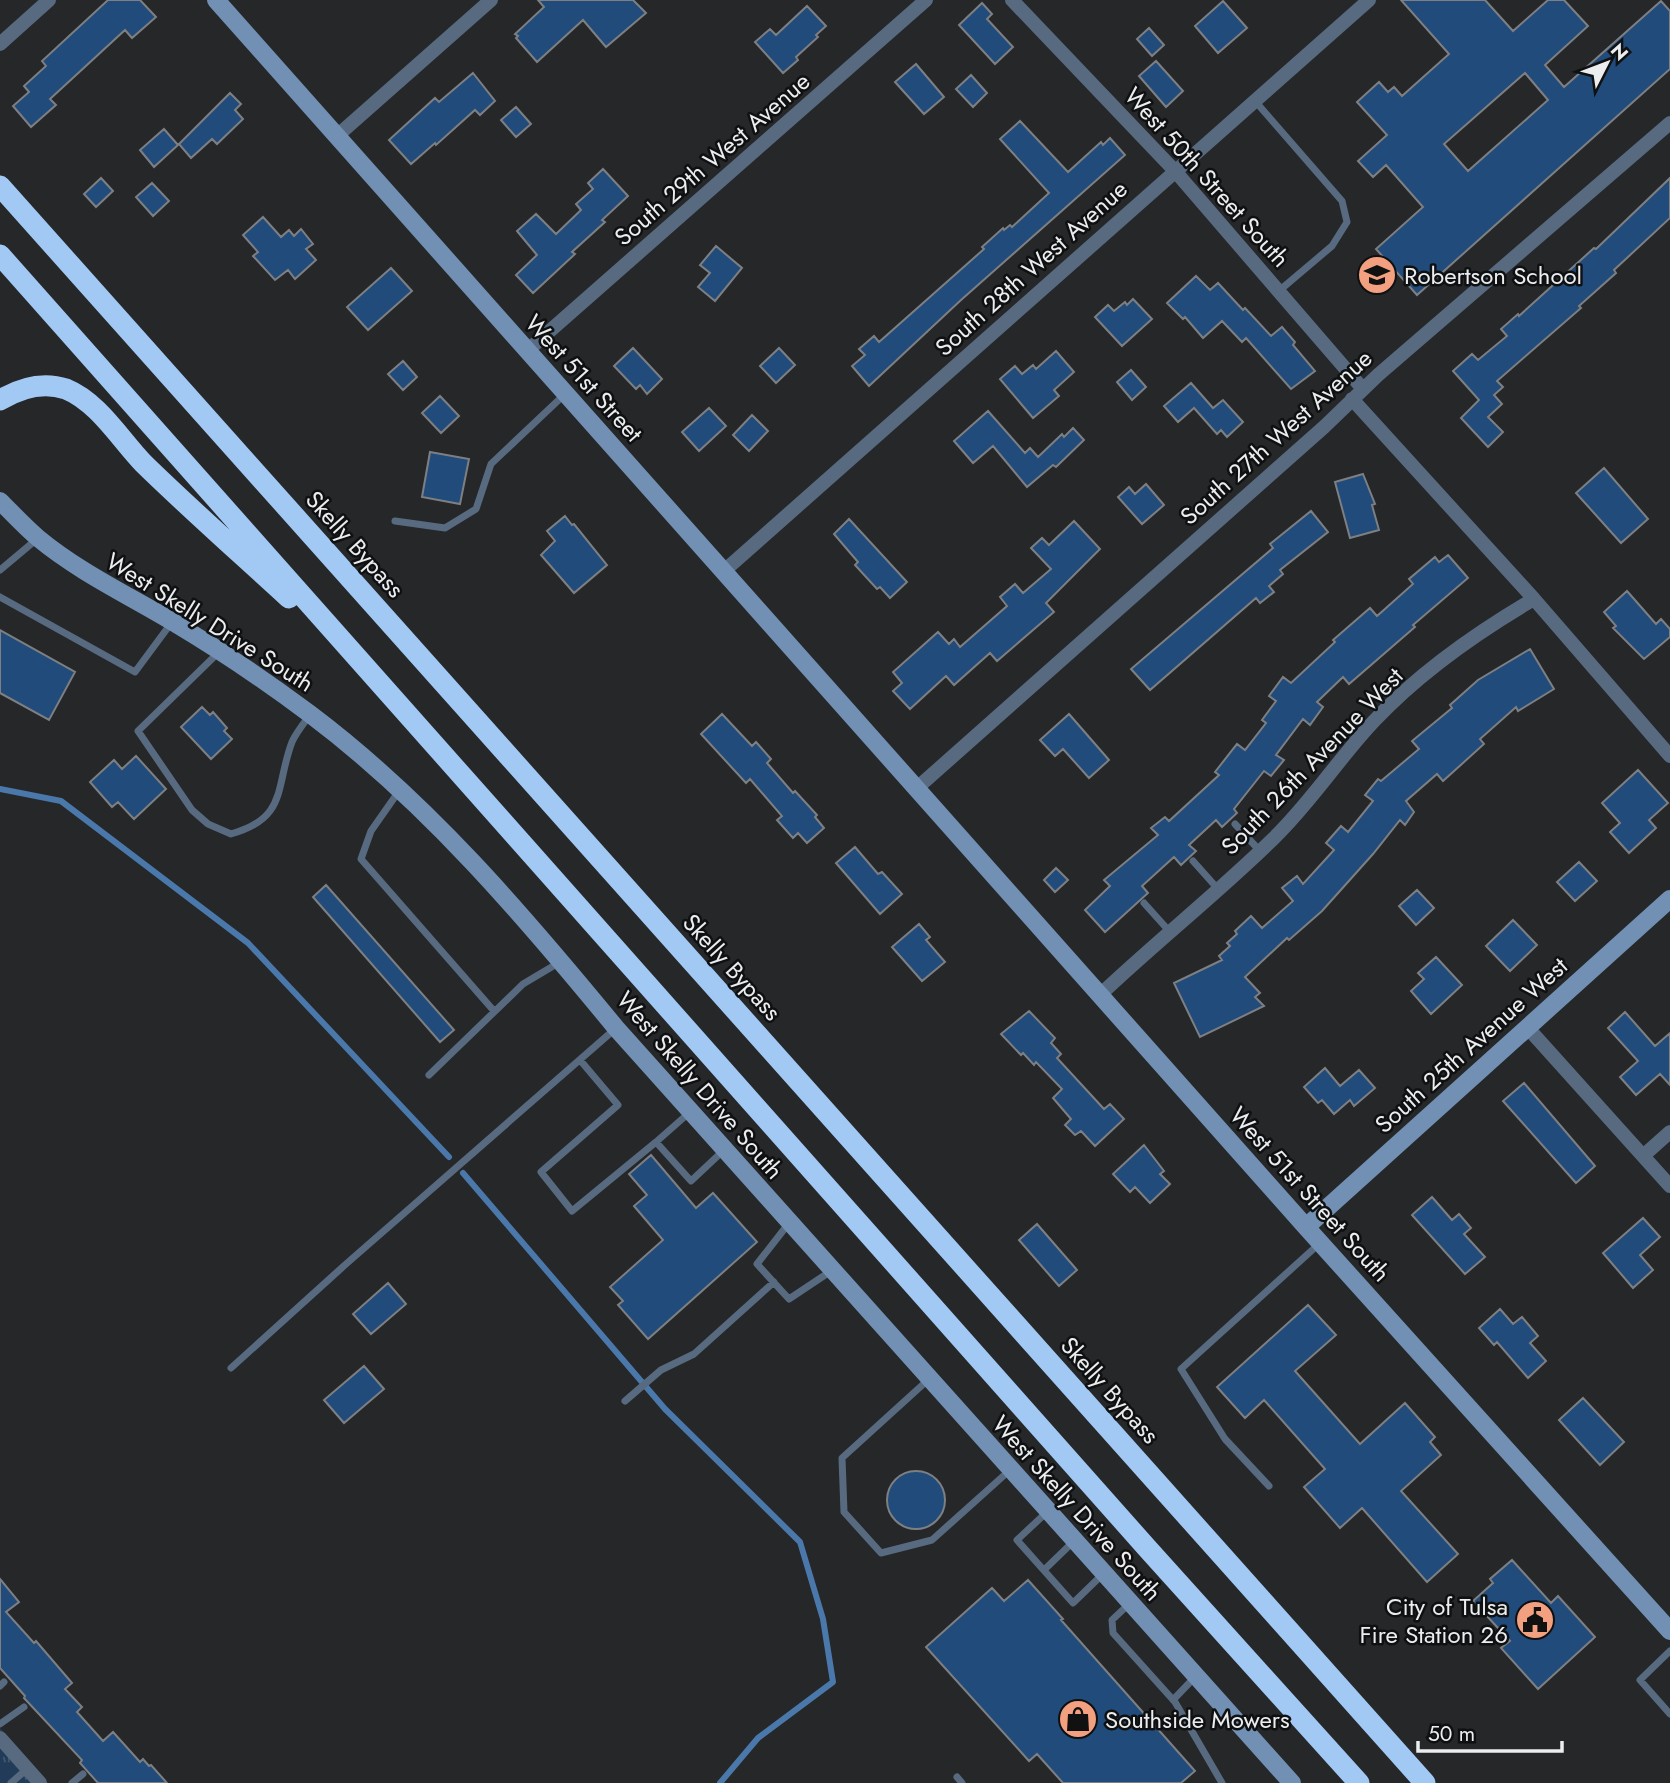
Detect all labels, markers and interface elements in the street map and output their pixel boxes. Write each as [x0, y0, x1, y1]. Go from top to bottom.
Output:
north arrow [1572, 28, 1642, 98]
text: N [1604, 37, 1634, 67]
street label: South 29th West Avenue [607, 64, 817, 254]
street label: West 50th Street South [1116, 79, 1298, 275]
street label: South 28th West Avenue [927, 172, 1135, 364]
school or university icon: Robertson School [1356, 254, 1398, 296]
place label: Robertson School [1404, 258, 1582, 293]
street label: West 51st Street [517, 306, 651, 450]
street label: South 27th West Avenue [1172, 341, 1380, 533]
street label: Skelly Bypass [297, 483, 413, 605]
street label: West Skelly Drive South [99, 544, 321, 700]
street label: South 26th Avenue West [1213, 659, 1411, 863]
street label: Skelly Bypass [674, 906, 790, 1028]
street label: South 25th Avenue West [1367, 949, 1575, 1141]
street label: West Skelly Drive South [608, 983, 792, 1187]
street label: West 51st Street South [1222, 1099, 1398, 1289]
street label: Skelly Bypass [1052, 1329, 1168, 1451]
street label: West Skelly Drive South [984, 1407, 1170, 1609]
place label: City of Tulsa Fire Station 26 [1359, 1589, 1508, 1652]
public building icon: City of Tulsa Fire Station 26 [1514, 1599, 1556, 1641]
shop icon: Southside Mowers [1057, 1698, 1099, 1740]
place label: Southside Mowers [1105, 1702, 1290, 1737]
scale bar [1418, 1710, 1562, 1754]
text: 50 m [1428, 1719, 1475, 1749]

